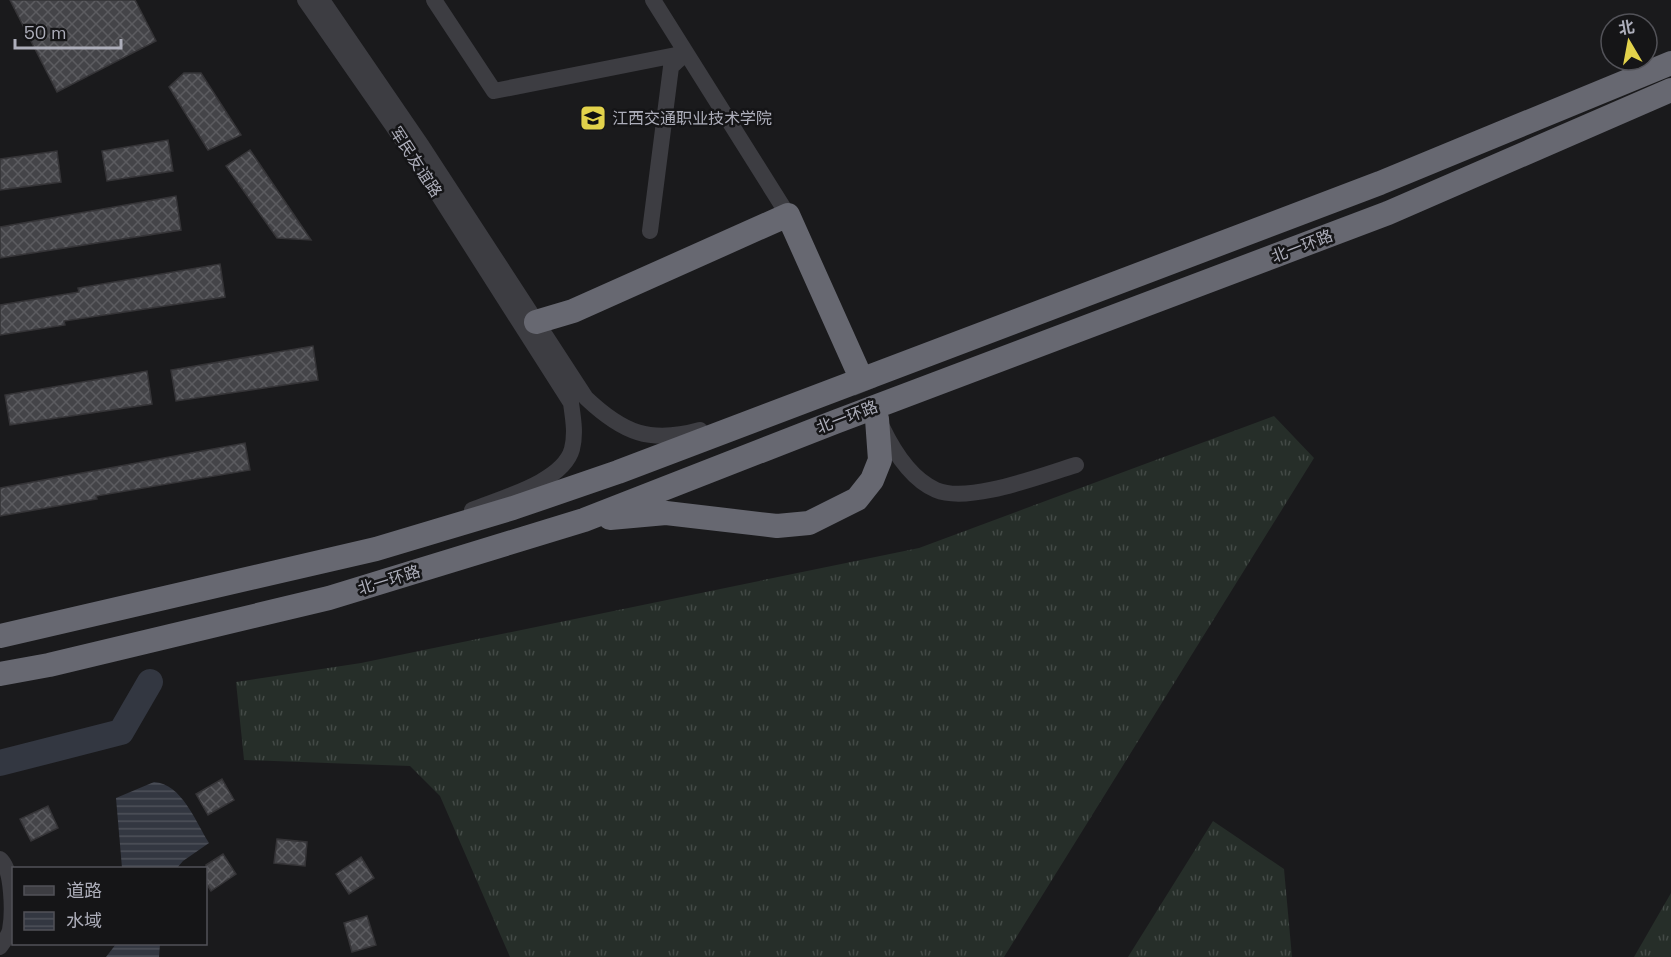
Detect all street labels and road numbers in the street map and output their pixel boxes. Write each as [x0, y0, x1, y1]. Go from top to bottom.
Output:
street label: 军民友谊路 [385, 123, 447, 201]
street label: 北一环路 [1268, 225, 1336, 267]
street label: 北一环路 [813, 396, 881, 438]
street label: 北一环路 [355, 561, 423, 599]

